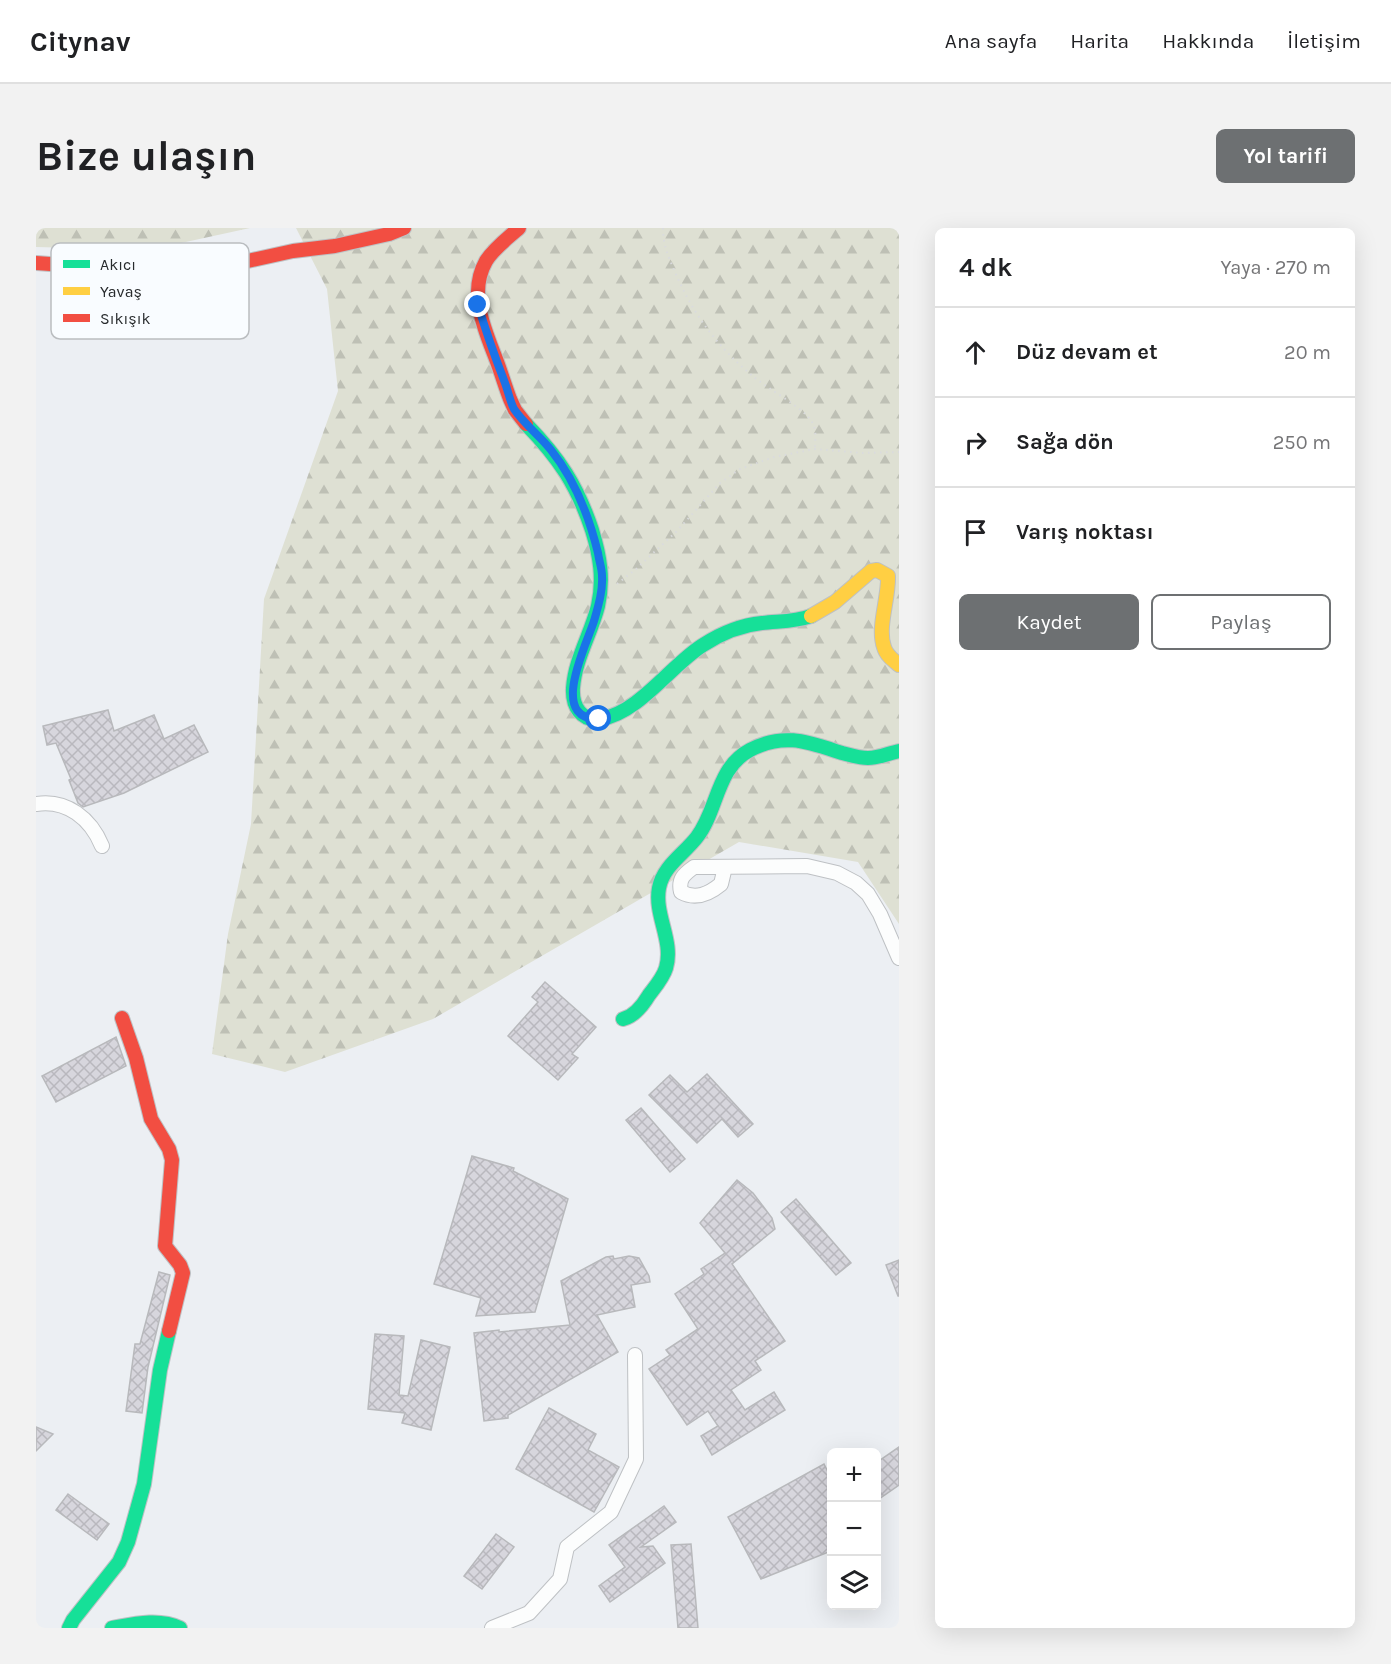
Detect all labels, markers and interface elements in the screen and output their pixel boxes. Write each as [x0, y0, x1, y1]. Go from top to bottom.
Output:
text: Citynav [30, 25, 130, 58]
text: Ana sayfa [945, 29, 1037, 53]
text: Harita [1070, 29, 1129, 53]
text: Hakkında [1162, 29, 1254, 53]
text: İletişim [1287, 29, 1361, 53]
button: Yol tarifi [1216, 129, 1355, 183]
text: Bize ulaşın [36, 131, 256, 181]
legend [51, 243, 249, 339]
text: 4 dk [959, 252, 1012, 283]
text: Akıcı [100, 255, 136, 274]
text: Yaya · 270 m [1221, 256, 1331, 279]
text: Yavaş [100, 282, 142, 301]
route end [464, 291, 490, 317]
text: Sıkışık [100, 309, 150, 328]
icon: ahead [959, 336, 992, 369]
text: Düz devam et [1016, 339, 1158, 365]
text: 20 m [1284, 341, 1331, 364]
icon: right [959, 426, 992, 459]
text: Sağa dön [1016, 429, 1114, 455]
text: 250 m [1273, 431, 1331, 454]
icon: arrive [959, 516, 992, 549]
text: Varış noktası [1016, 519, 1154, 545]
button: Kaydet [959, 594, 1139, 650]
button: Paylaş [1151, 594, 1331, 650]
route start [585, 705, 611, 731]
map controls [827, 1448, 881, 1610]
button: + [827, 1448, 881, 1502]
button: − [827, 1502, 881, 1556]
button: layers [827, 1556, 881, 1610]

